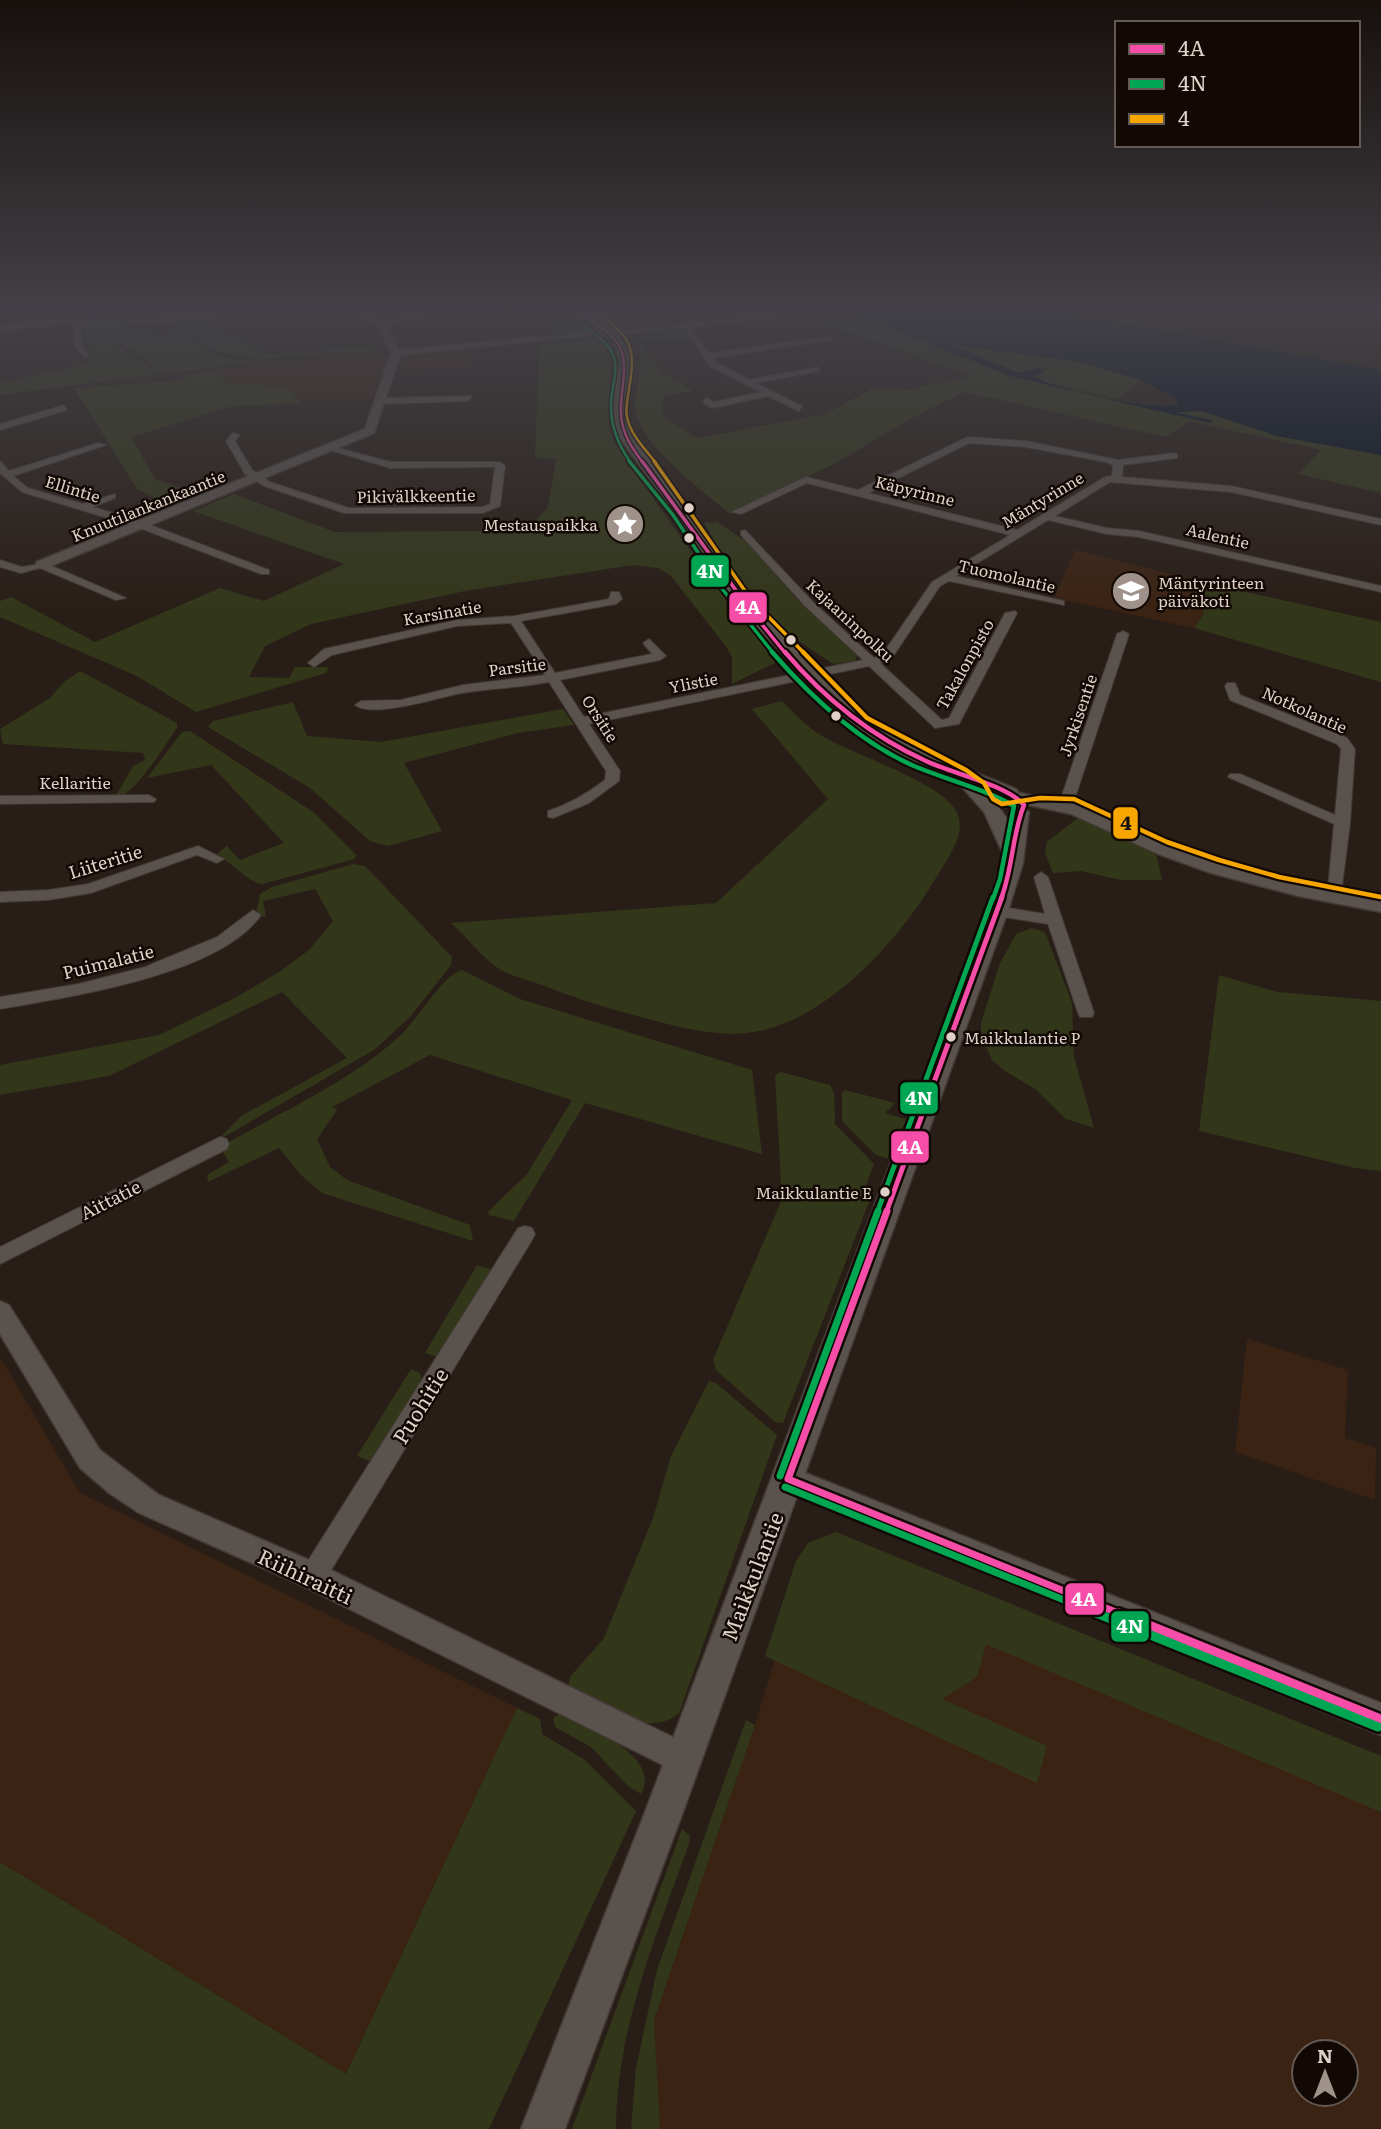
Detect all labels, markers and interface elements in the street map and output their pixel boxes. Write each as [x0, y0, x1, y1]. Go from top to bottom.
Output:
legend [1115, 21, 1360, 147]
text: 4A [1178, 31, 1206, 62]
text: 4N [1178, 66, 1207, 97]
text: 4 [1178, 101, 1190, 132]
street label: Knuutilankankaantie [67, 463, 229, 547]
street label: Mäntyrinne [996, 465, 1088, 533]
street label: Ellintie [43, 468, 103, 508]
street label: Käpyrinne [873, 469, 957, 511]
street label: Pikivälkkeentie [356, 482, 476, 508]
unlabelled marker [682, 501, 696, 515]
place icon: Mestauspaikka [604, 503, 646, 545]
place label: Mestauspaikka [483, 512, 598, 536]
street label: Aalentie [1184, 516, 1252, 554]
unlabelled marker [682, 531, 696, 545]
street label: Tuomolantie [956, 552, 1058, 598]
line badge: 4N [690, 554, 730, 588]
text: 4N [696, 556, 724, 584]
school or university icon: Mäntyrinteen päiväkoti [1110, 570, 1152, 612]
place label: Mäntyrinteen päiväkoti [1158, 570, 1265, 612]
street label: Kajaaninpolku [802, 573, 900, 667]
line badge: 4A [728, 591, 768, 624]
text: 4A [735, 592, 762, 620]
street label: Karsinatie [401, 593, 483, 631]
street label: Takalonpisto [929, 614, 999, 714]
unlabelled marker [784, 633, 798, 647]
street label: Parsitie [487, 651, 547, 681]
street label: Ylistie [667, 666, 719, 698]
street label: Jyrkisentie [1052, 671, 1102, 759]
street label: Notkolantie [1259, 680, 1351, 738]
street label: Orsitie [577, 690, 625, 746]
unlabelled marker [829, 709, 843, 723]
street label: Kellaritie [39, 770, 111, 794]
line badge: 4 [1112, 806, 1139, 840]
text: 4 [1120, 808, 1132, 836]
street label: Liiteritie [65, 837, 145, 885]
street label: Puimalatie [60, 937, 156, 985]
place label: Maikkulantie P [964, 1025, 1080, 1049]
marker: Maikkulantie P [944, 1030, 958, 1044]
line badge: 4N [899, 1081, 939, 1115]
text: 4N [905, 1083, 933, 1111]
line badge: 4A [890, 1130, 930, 1164]
text: 4A [897, 1132, 924, 1160]
street label: Aittatie [75, 1172, 145, 1226]
place label: Maikkulantie E [755, 1180, 872, 1204]
marker: Maikkulantie E [878, 1185, 892, 1199]
street label: Puohitie [383, 1361, 455, 1449]
street label: Maikkulantie [712, 1507, 790, 1645]
street label: Riihiraitti [253, 1539, 359, 1611]
line badge: 4A [1064, 1582, 1105, 1616]
text: 4A [1071, 1584, 1098, 1612]
line badge: 4N [1110, 1610, 1150, 1643]
text: 4N [1116, 1611, 1144, 1639]
north arrow [1290, 2038, 1360, 2108]
text: N [1317, 2041, 1333, 2069]

